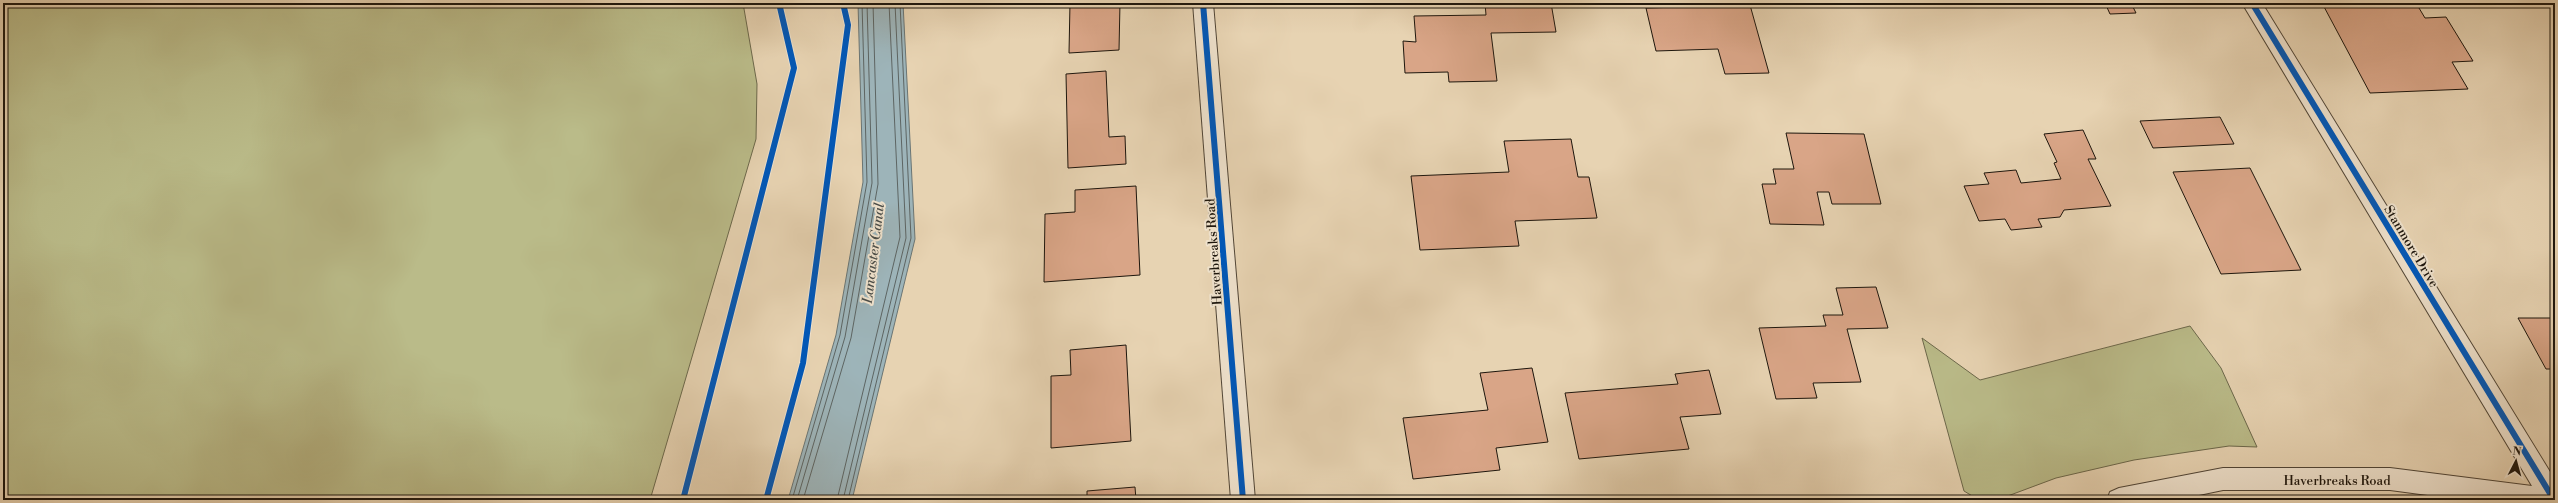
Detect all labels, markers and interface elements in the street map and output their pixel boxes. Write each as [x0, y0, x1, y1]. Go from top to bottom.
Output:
street label: Haverbreaks Road [1202, 197, 1226, 306]
water label: Lancaster Canal [859, 201, 889, 305]
street label: Stanmore Drive [2380, 202, 2442, 291]
north arrow [2496, 441, 2536, 481]
text: N [2512, 445, 2522, 459]
street label: Haverbreaks Road [2283, 473, 2391, 489]

